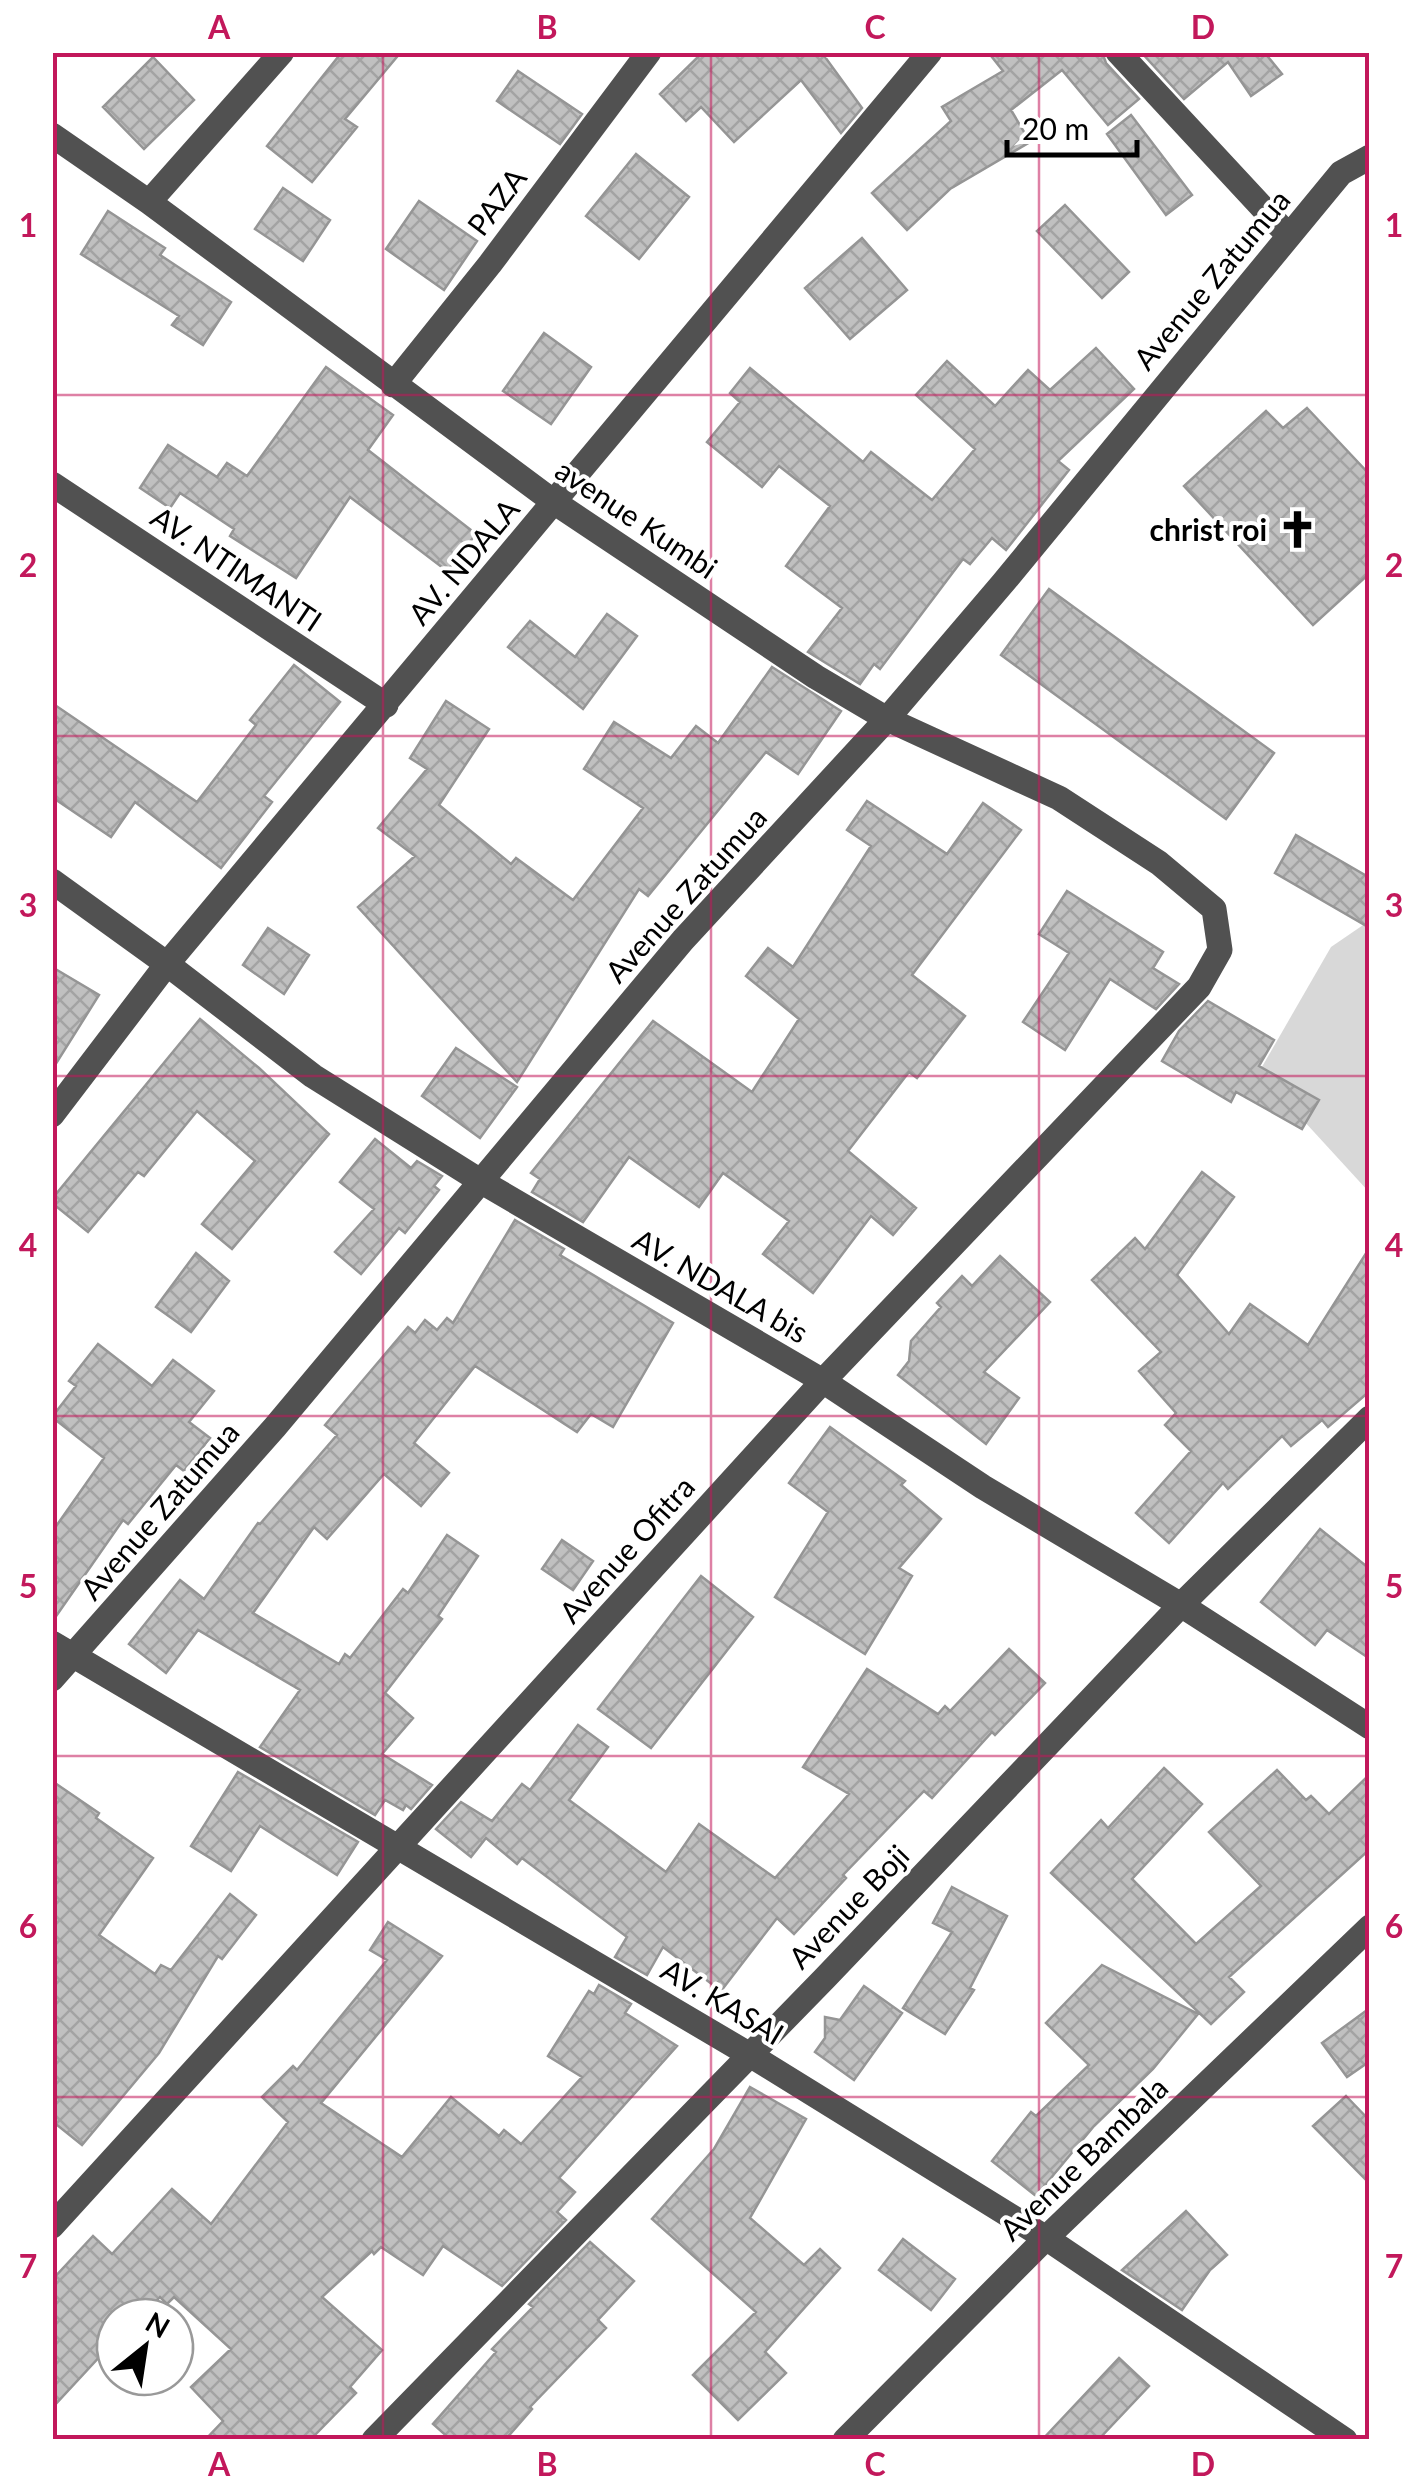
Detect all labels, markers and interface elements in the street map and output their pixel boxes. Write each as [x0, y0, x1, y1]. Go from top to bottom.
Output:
text: A [207, 7, 231, 46]
text: B [536, 7, 558, 46]
text: C [864, 7, 886, 46]
text: D [1191, 7, 1215, 46]
scale bar [1007, 95, 1137, 157]
text: 20 m [1022, 110, 1089, 146]
street label: PAZA [459, 160, 533, 242]
street label: Avenue Zatumua [1125, 182, 1297, 376]
text: 1 [19, 205, 37, 244]
text: 1 [1385, 205, 1403, 244]
street label: avenue Kumbi [549, 451, 725, 585]
street label: AV. NDALA [400, 490, 526, 631]
street label: AV. NTIMANTI [145, 498, 329, 638]
church icon: christ roi [1276, 508, 1318, 550]
place label: christ roi [1150, 511, 1267, 547]
text: 2 [19, 545, 37, 584]
text: 2 [1385, 545, 1403, 584]
street label: Avenue Zatumua [597, 799, 773, 989]
text: 3 [19, 885, 37, 924]
text: 3 [1385, 885, 1403, 924]
street label: AV. NDALA bis [627, 1220, 815, 1350]
text: 4 [19, 1225, 37, 1264]
text: 4 [1385, 1225, 1403, 1264]
street label: Avenue Zatumua [72, 1414, 246, 1606]
street label: Avenue Ofitra [551, 1468, 701, 1630]
text: 5 [19, 1566, 37, 1605]
text: 5 [1385, 1566, 1403, 1605]
street label: Avenue Boji [780, 1837, 916, 1975]
text: 6 [19, 1906, 37, 1945]
text: 6 [1385, 1906, 1403, 1945]
street label: AV. KASAI [655, 1950, 791, 2052]
street label: Avenue Bambala [992, 2069, 1174, 2247]
text: 7 [19, 2246, 37, 2285]
text: 7 [1385, 2246, 1403, 2285]
north arrow [95, 2297, 195, 2397]
text: N [140, 2304, 176, 2345]
text: A [207, 2444, 231, 2483]
text: B [536, 2444, 558, 2483]
text: C [864, 2444, 886, 2483]
text: D [1191, 2444, 1215, 2483]

